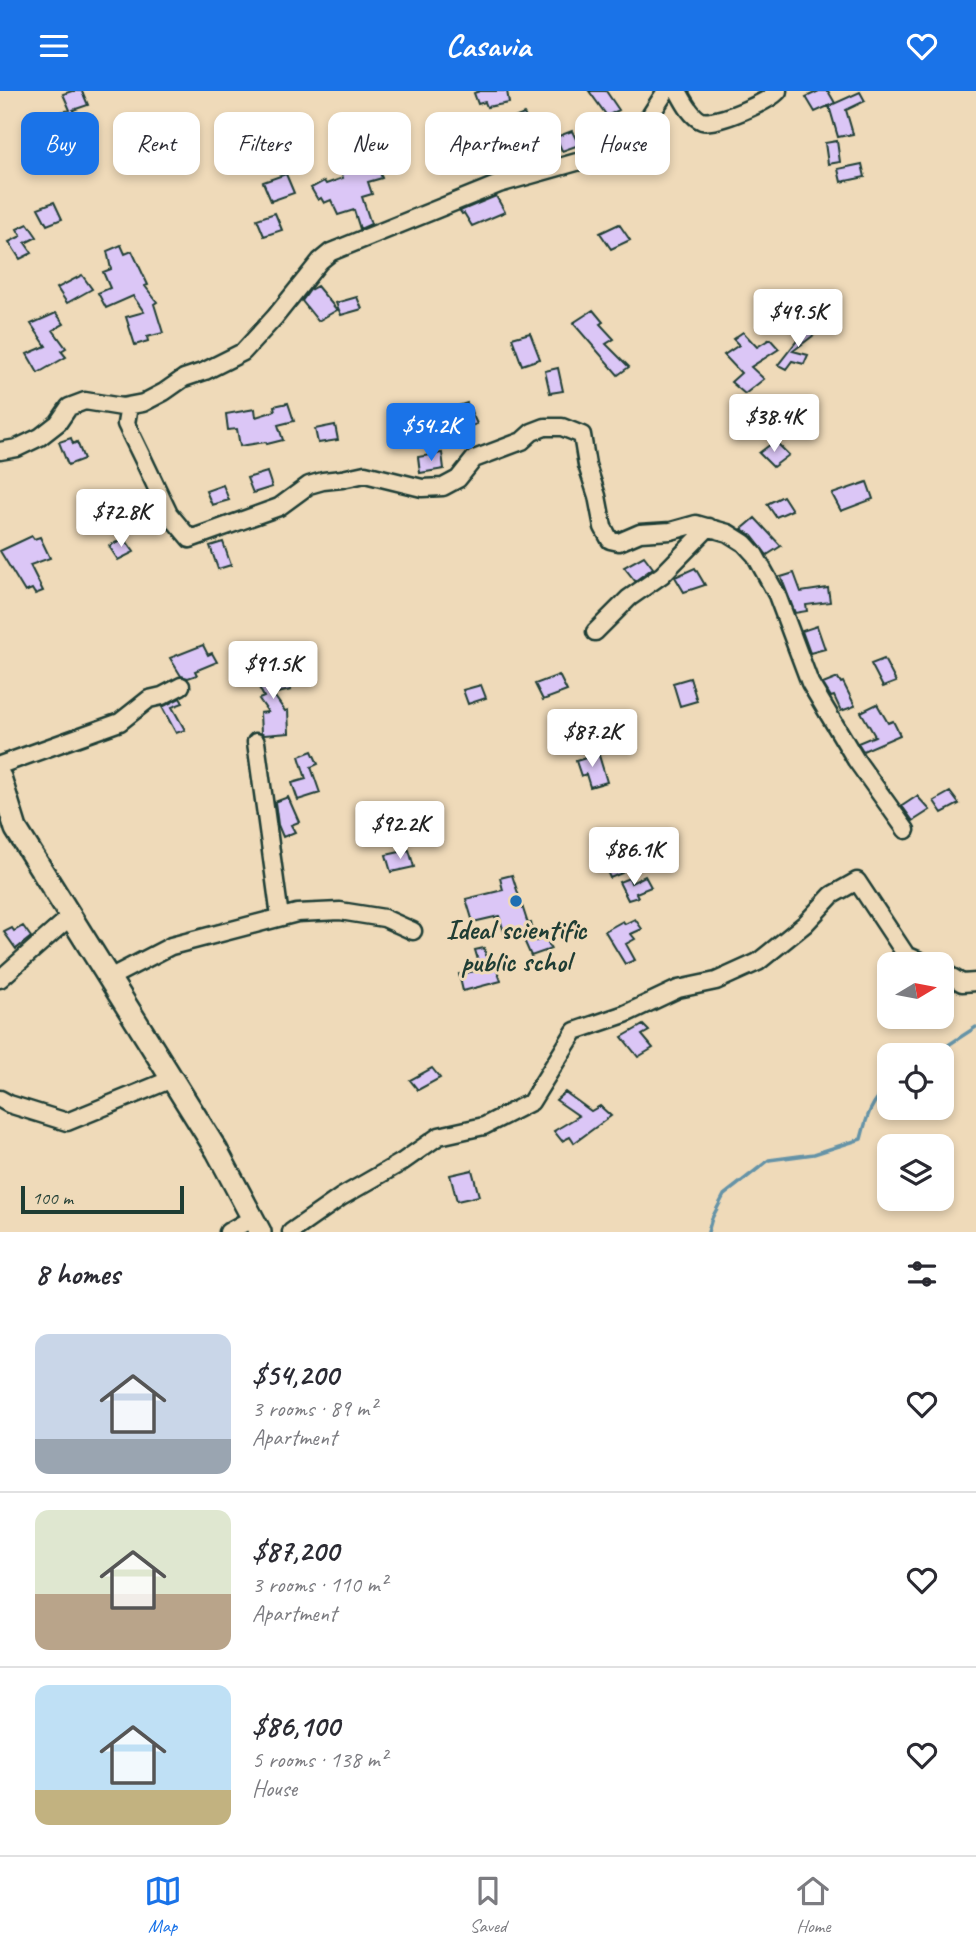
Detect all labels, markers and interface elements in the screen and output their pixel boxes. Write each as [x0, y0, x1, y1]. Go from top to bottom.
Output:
text: Casavia [446, 25, 531, 66]
icon: menu [35, 27, 73, 65]
icon: heart [903, 27, 941, 65]
chip: Buy [21, 112, 99, 175]
chip: Rent [113, 112, 200, 175]
chip: Filters [214, 112, 314, 175]
chip: New [328, 112, 411, 175]
chip: Apartment [425, 112, 561, 175]
chip: House [575, 112, 670, 175]
pin: $49.5K [741, 289, 855, 349]
text: $49.5K [770, 297, 827, 326]
pin: $38.4K [717, 395, 831, 454]
text: $38.4K [745, 402, 803, 431]
pin: $54.2K [374, 403, 488, 463]
text: $54.2K [402, 411, 460, 440]
pin: $72.8K [64, 489, 178, 549]
text: $72.8K [92, 497, 150, 526]
pin: $91.5K [216, 641, 330, 701]
text: $91.5K [245, 649, 302, 678]
pin: $87.2K [535, 709, 649, 769]
text: $87.2K [563, 717, 621, 746]
pin: $92.2K [343, 801, 457, 861]
text: $92.2K [371, 809, 429, 838]
pin: $86.1K [577, 827, 691, 887]
text: $86.1K [605, 835, 663, 864]
marker: Ideal scientific public schol [508, 893, 524, 909]
place label: Ideal scientific public schol [446, 912, 588, 979]
north arrow [877, 952, 954, 1029]
map controls [877, 952, 954, 1211]
button: locate [877, 1043, 954, 1120]
button: layers [877, 1134, 954, 1211]
scale bar [21, 1183, 184, 1215]
text: 100 m [32, 1186, 73, 1210]
text: 8 homes [35, 1255, 120, 1293]
icon: filters [903, 1255, 941, 1293]
text: $54,200 [252, 1356, 338, 1394]
icon: home [91, 1362, 175, 1446]
icon: heart [903, 1385, 941, 1423]
text: 3 rooms · 89 m² [252, 1394, 376, 1423]
text: Apartment [252, 1423, 337, 1452]
text: $87,200 [252, 1532, 339, 1570]
icon: home [91, 1538, 175, 1622]
icon: heart [903, 1561, 941, 1599]
text: 3 rooms · 110 m² [252, 1570, 387, 1599]
text: Apartment [252, 1599, 337, 1628]
text: $86,100 [252, 1707, 340, 1745]
icon: home [91, 1713, 175, 1797]
icon: heart [903, 1736, 941, 1774]
text: 5 rooms · 138 m² [252, 1745, 387, 1774]
text: House [252, 1774, 297, 1803]
tab: Map [144, 1872, 182, 1938]
tab: Saved [469, 1872, 507, 1938]
tab: Home [794, 1872, 832, 1938]

